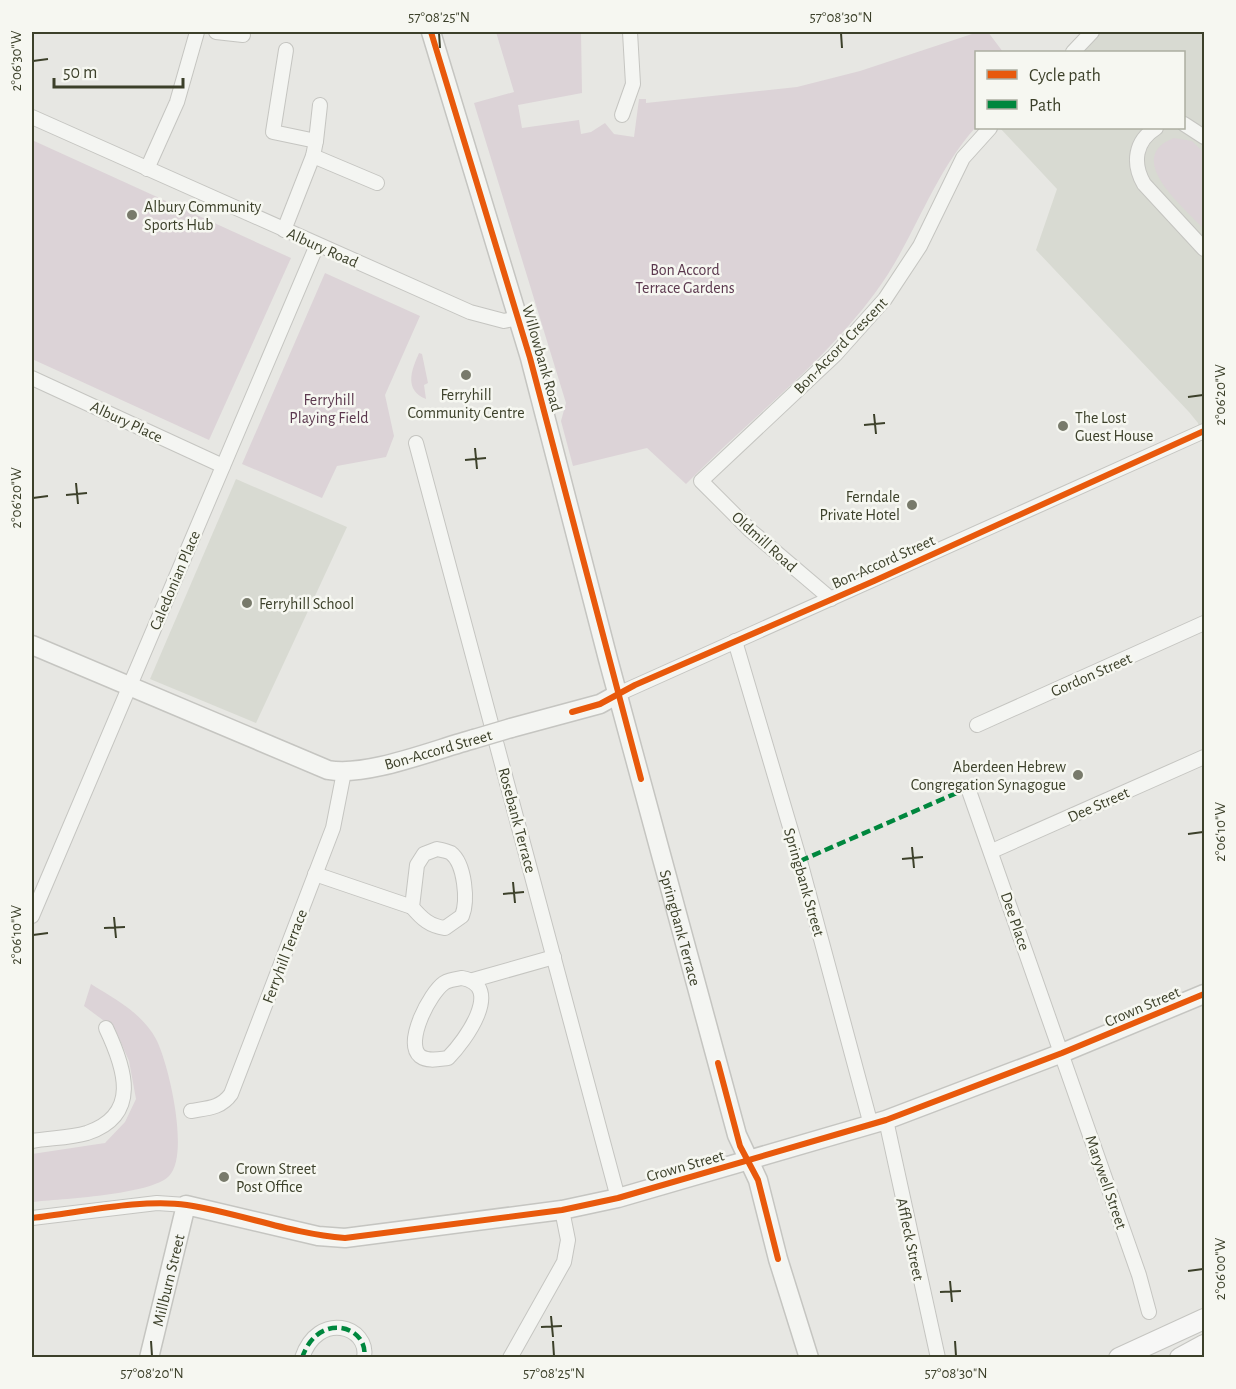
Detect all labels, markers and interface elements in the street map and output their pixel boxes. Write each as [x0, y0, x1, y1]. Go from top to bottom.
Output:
text: 57°08'25"N [408, 10, 470, 25]
text: 57°08'30"N [810, 10, 873, 25]
text: 2°06'30"W [9, 30, 24, 91]
scale bar [54, 51, 183, 89]
legend [975, 51, 1185, 129]
text: 50 m [63, 64, 97, 82]
text: Cycle path [1029, 67, 1101, 85]
text: Path [1029, 97, 1061, 115]
place label: Albury Community Sports Hub [144, 199, 262, 233]
marker: Albury Community Sports Hub [125, 208, 139, 222]
street label: Albury Road [284, 225, 361, 272]
park label: Bon Accord Terrace Gardens [635, 262, 735, 296]
street label: Bon-Accord Crescent [791, 294, 891, 397]
street label: Willowbank Road [519, 303, 565, 413]
text: 2°06'20"W [1213, 364, 1228, 426]
marker: Ferryhill Community Centre [459, 368, 473, 382]
place label: Ferryhill Community Centre [407, 387, 525, 422]
park label: Ferryhill Playing Field [289, 392, 369, 427]
street label: Albury Place [88, 398, 165, 446]
place label: The Lost Guest House [1075, 410, 1153, 444]
marker: The Lost Guest House [1056, 419, 1070, 433]
text: 2°06'20"W [9, 467, 24, 529]
place label: Ferndale Private Hotel [819, 489, 900, 523]
marker: Ferndale Private Hotel [905, 498, 919, 512]
street label: Oldmill Road [729, 509, 800, 575]
street label: Caledonian Place [147, 528, 203, 633]
street label: Bon-Accord Street [829, 532, 937, 592]
marker: Ferryhill School [240, 596, 254, 610]
place label: Ferryhill School [259, 596, 354, 613]
street label: Gordon Street [1049, 650, 1134, 700]
street label: Bon-Accord Street [383, 727, 494, 773]
place label: Aberdeen Hebrew Congregation Synagogue [911, 759, 1066, 794]
street label: Rosebank Terrace [495, 766, 539, 875]
marker: Aberdeen Hebrew Congregation Synagogue [1071, 768, 1085, 782]
street label: Dee Street [1065, 784, 1132, 826]
text: 2°06'10"W [1213, 802, 1228, 862]
street label: Springbank Street [781, 826, 827, 938]
street label: Springbank Terrace [656, 868, 703, 988]
street label: Dee Place [998, 890, 1033, 953]
text: 2°06'10"W [9, 905, 24, 965]
street label: Ferryhill Terrace [260, 907, 311, 1006]
street label: Crown Street [1102, 984, 1182, 1030]
street label: Marywell Street [1082, 1133, 1130, 1232]
street label: Crown Street [645, 1147, 726, 1185]
place label: Crown Street Post Office [236, 1161, 316, 1195]
marker: Crown Street Post Office [217, 1170, 231, 1184]
street label: Affleck Street [893, 1196, 927, 1282]
street label: Millburn Street [150, 1233, 188, 1328]
text: 2°06'00"W [1213, 1237, 1228, 1300]
text: 57°08'20"N [120, 1366, 184, 1381]
text: 57°08'25"N [523, 1366, 585, 1381]
text: 57°08'30"N [925, 1366, 988, 1381]

